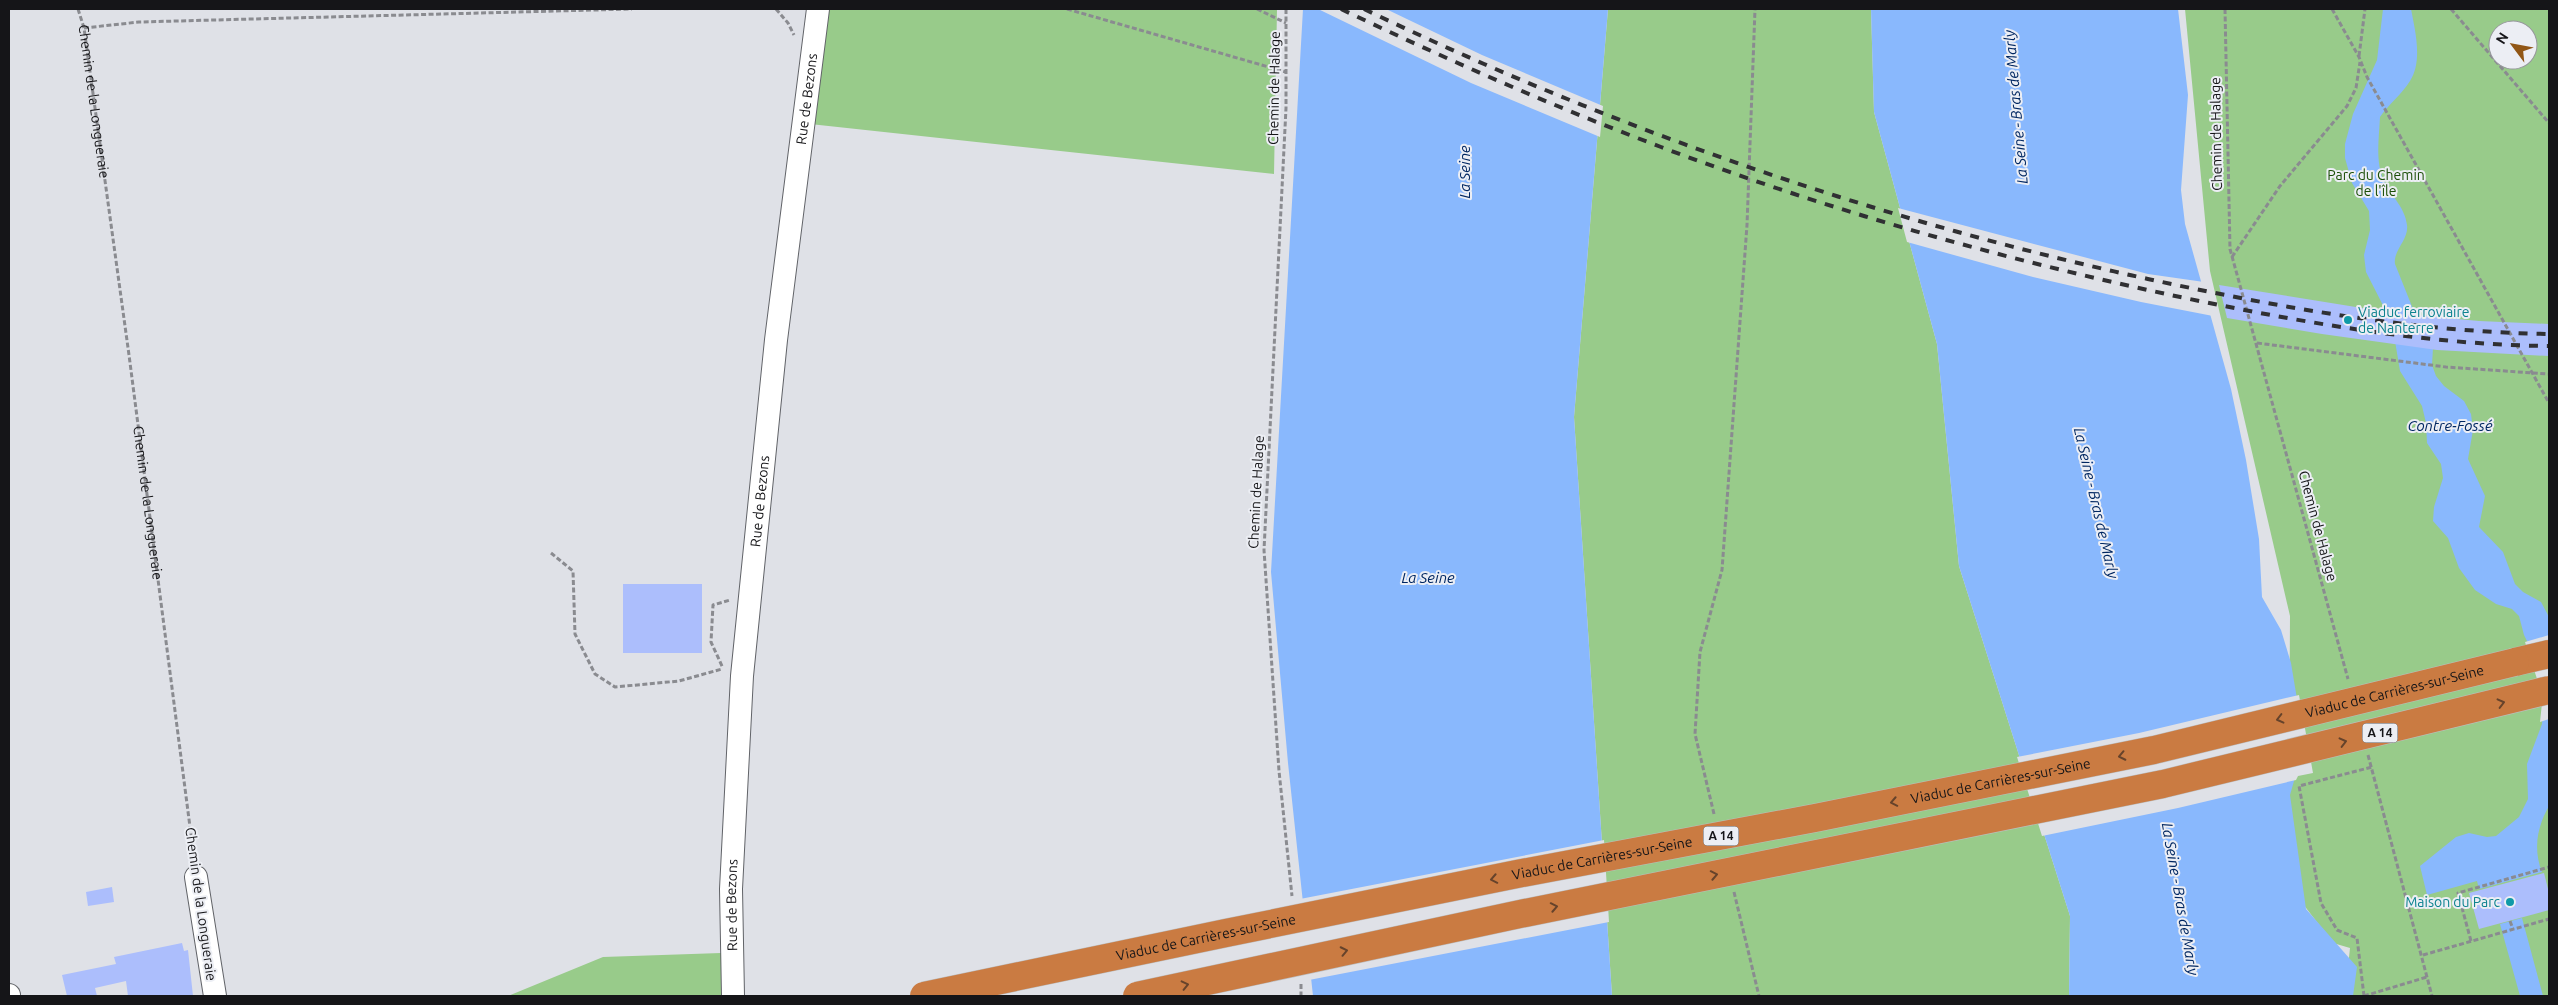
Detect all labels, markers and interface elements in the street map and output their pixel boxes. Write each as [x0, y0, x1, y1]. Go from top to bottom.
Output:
north arrow [2488, 20, 2538, 70]
street label: Chemin de la Longueraie [76, 23, 113, 179]
water label: La Seine - Bras de Marly [2000, 28, 2031, 185]
text: N [2492, 29, 2512, 47]
street label: Chemin de Halage [1265, 31, 1283, 145]
street label: Rue de Bezons [793, 52, 820, 146]
street label: Chemin de Halage [2207, 77, 2225, 191]
water label: La Seine [1456, 145, 1473, 199]
park label: Parc du Chemin de l'île [2327, 167, 2425, 199]
place label: Viaduc ferroviaire de Nanterre [2358, 304, 2470, 336]
marker: Viaduc ferroviaire de Nanterre [2342, 314, 2354, 326]
water label: Contre-Fossé [2408, 417, 2493, 434]
street label: Chemin de la Longueraie [130, 425, 166, 581]
water label: La Seine - Bras de Marly [2071, 426, 2122, 581]
street label: Chemin de Halage [1245, 435, 1267, 549]
street label: Rue de Bezons [747, 455, 772, 548]
street label: Chemin de Halage [2296, 469, 2340, 583]
water label: La Seine [1401, 569, 1455, 586]
street label: Viaduc de Carrières-sur-Seine [2304, 662, 2485, 721]
one-way arrow [2496, 698, 2505, 709]
one-way arrow [2276, 713, 2285, 724]
road number: A 14 [2362, 724, 2398, 742]
one-way arrow [2338, 737, 2346, 747]
one-way arrow [2117, 750, 2126, 761]
street label: Viaduc de Carrières-sur-Seine [1909, 755, 2092, 807]
one-way arrow [1890, 797, 1898, 807]
water label: La Seine - Bras de Marly [2159, 821, 2202, 977]
street label: Chemin de la Longueraie [182, 826, 220, 982]
road number: A 14 [1704, 826, 1738, 846]
street label: Viaduc de Carrières-sur-Seine [1511, 833, 1694, 883]
street label: Rue de Bezons [723, 859, 741, 951]
one-way arrow [1709, 870, 1718, 881]
one-way arrow [1489, 873, 1498, 884]
place label: Maison du Parc [2405, 894, 2500, 910]
marker: Maison du Parc [2504, 896, 2516, 908]
one-way arrow [1550, 902, 1559, 913]
street label: Viaduc de Carrières-sur-Seine [1115, 911, 1297, 964]
one-way arrow [1339, 946, 1348, 957]
one-way arrow [1180, 981, 1189, 991]

